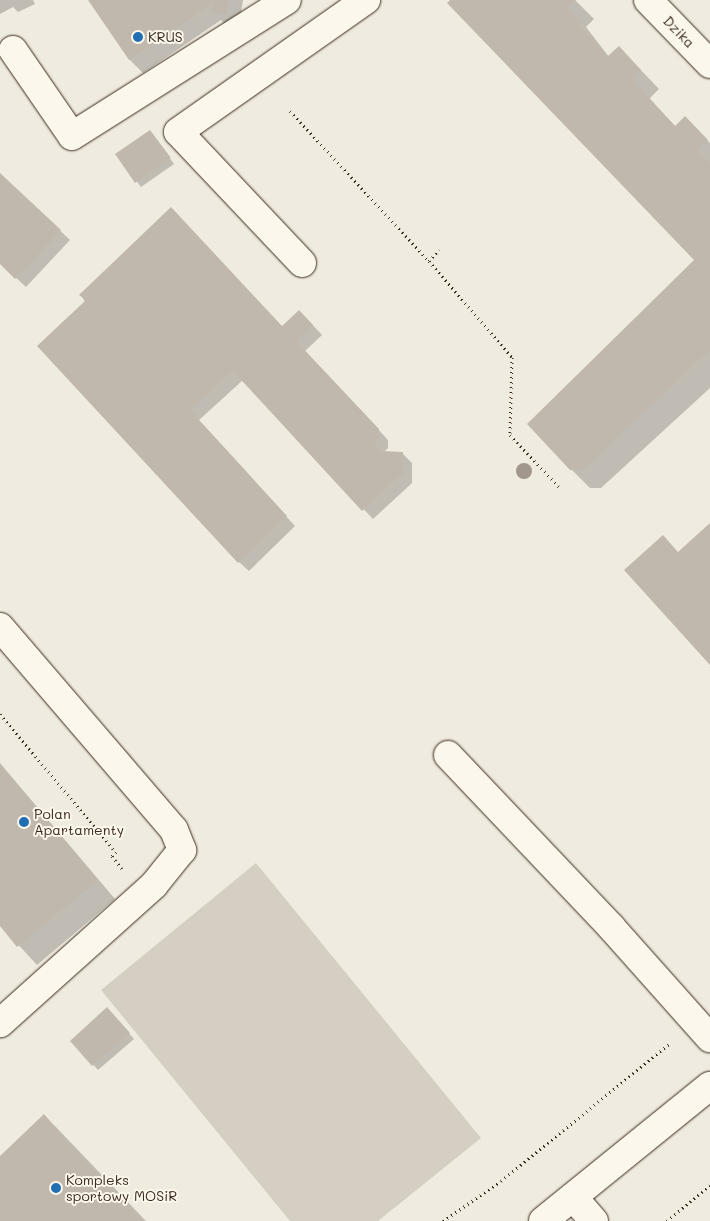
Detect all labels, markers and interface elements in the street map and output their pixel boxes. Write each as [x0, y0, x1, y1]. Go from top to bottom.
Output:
street label: Dzika [660, 13, 698, 51]
place label: KRUS [148, 29, 183, 45]
marker: KRUS [132, 31, 144, 43]
place label: Polan Apartamenty [34, 806, 124, 839]
marker: Polan Apartamenty [18, 816, 30, 828]
place label: Kompleks sportowy MOSiR [66, 1172, 177, 1204]
marker: Kompleks sportowy MOSiR [50, 1182, 62, 1194]

